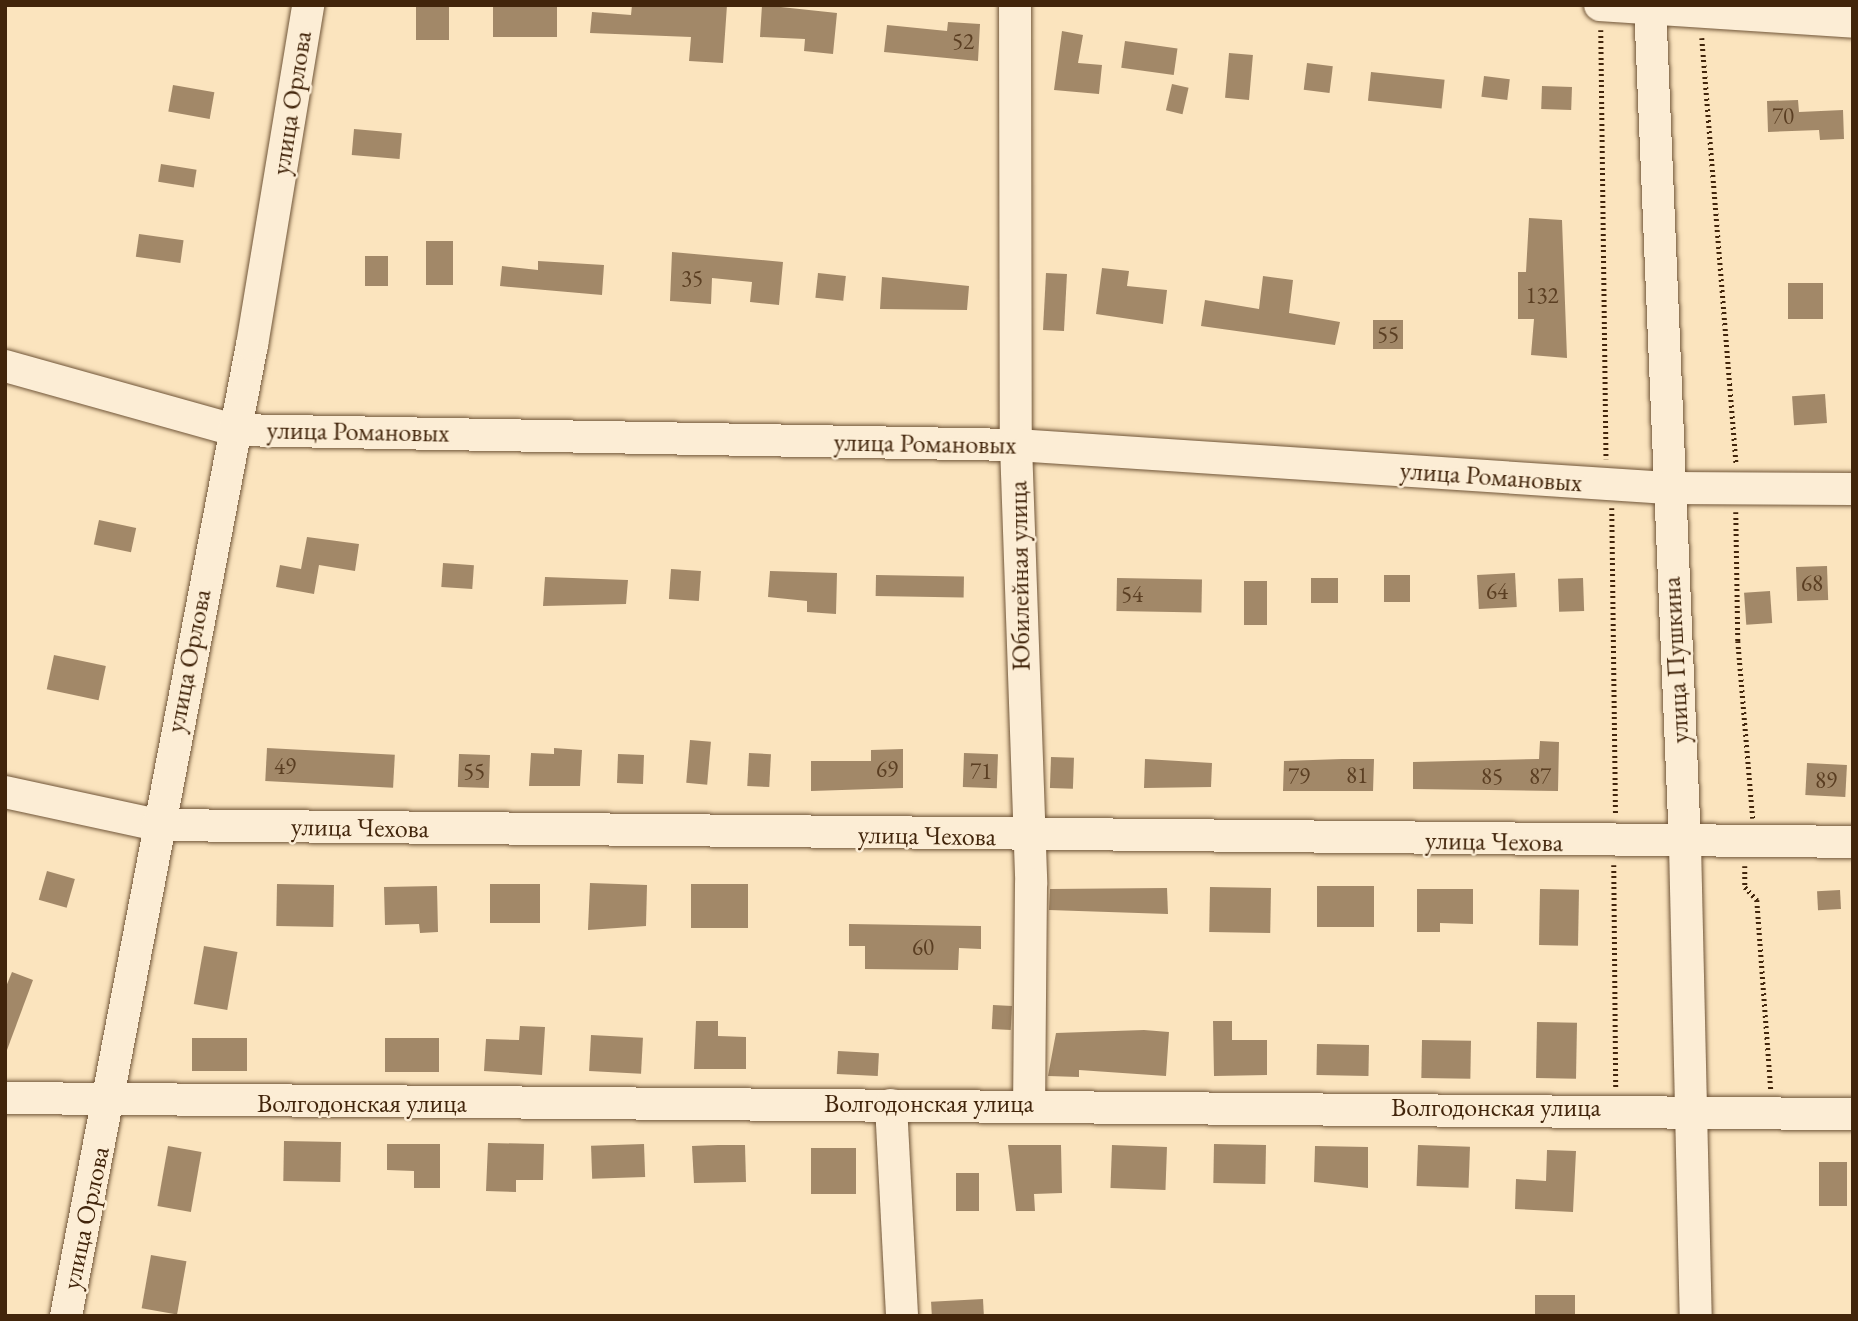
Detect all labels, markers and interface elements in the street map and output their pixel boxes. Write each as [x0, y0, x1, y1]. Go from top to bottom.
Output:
house number: 52 [952, 27, 974, 55]
street label: улица Орлова [265, 29, 319, 177]
house number: 70 [1772, 102, 1794, 130]
house number: 35 [681, 264, 703, 292]
house number: 132 [1525, 281, 1559, 309]
house number: 55 [1377, 320, 1399, 348]
street label: улица Романовых [266, 415, 450, 449]
street label: улица Романовых [833, 427, 1017, 461]
street label: улица Романовых [1399, 455, 1583, 499]
street label: Юбилейная улица [1003, 480, 1037, 672]
house number: 68 [1801, 569, 1823, 597]
street label: улица Пушкина [1656, 576, 1696, 744]
house number: 64 [1486, 577, 1508, 605]
house number: 54 [1121, 580, 1143, 608]
street label: улица Орлова [160, 587, 218, 735]
house number: 49 [274, 752, 296, 780]
house number: 69 [876, 755, 898, 783]
house number: 55 [463, 757, 485, 785]
house number: 71 [970, 757, 992, 785]
house number: 81 [1346, 761, 1368, 789]
house number: 79 [1288, 762, 1310, 790]
house number: 85 [1481, 762, 1503, 790]
house number: 87 [1529, 762, 1551, 790]
house number: 89 [1815, 766, 1837, 794]
street label: улица Чехова [291, 811, 429, 845]
street label: улица Чехова [858, 819, 996, 853]
street label: улица Чехова [1425, 825, 1563, 859]
house number: 60 [912, 933, 934, 961]
street label: Волгодонская улица [257, 1088, 467, 1120]
street label: Волгодонская улица [824, 1088, 1034, 1120]
street label: Волгодонская улица [1391, 1092, 1601, 1124]
street label: улица Орлова [56, 1144, 116, 1292]

